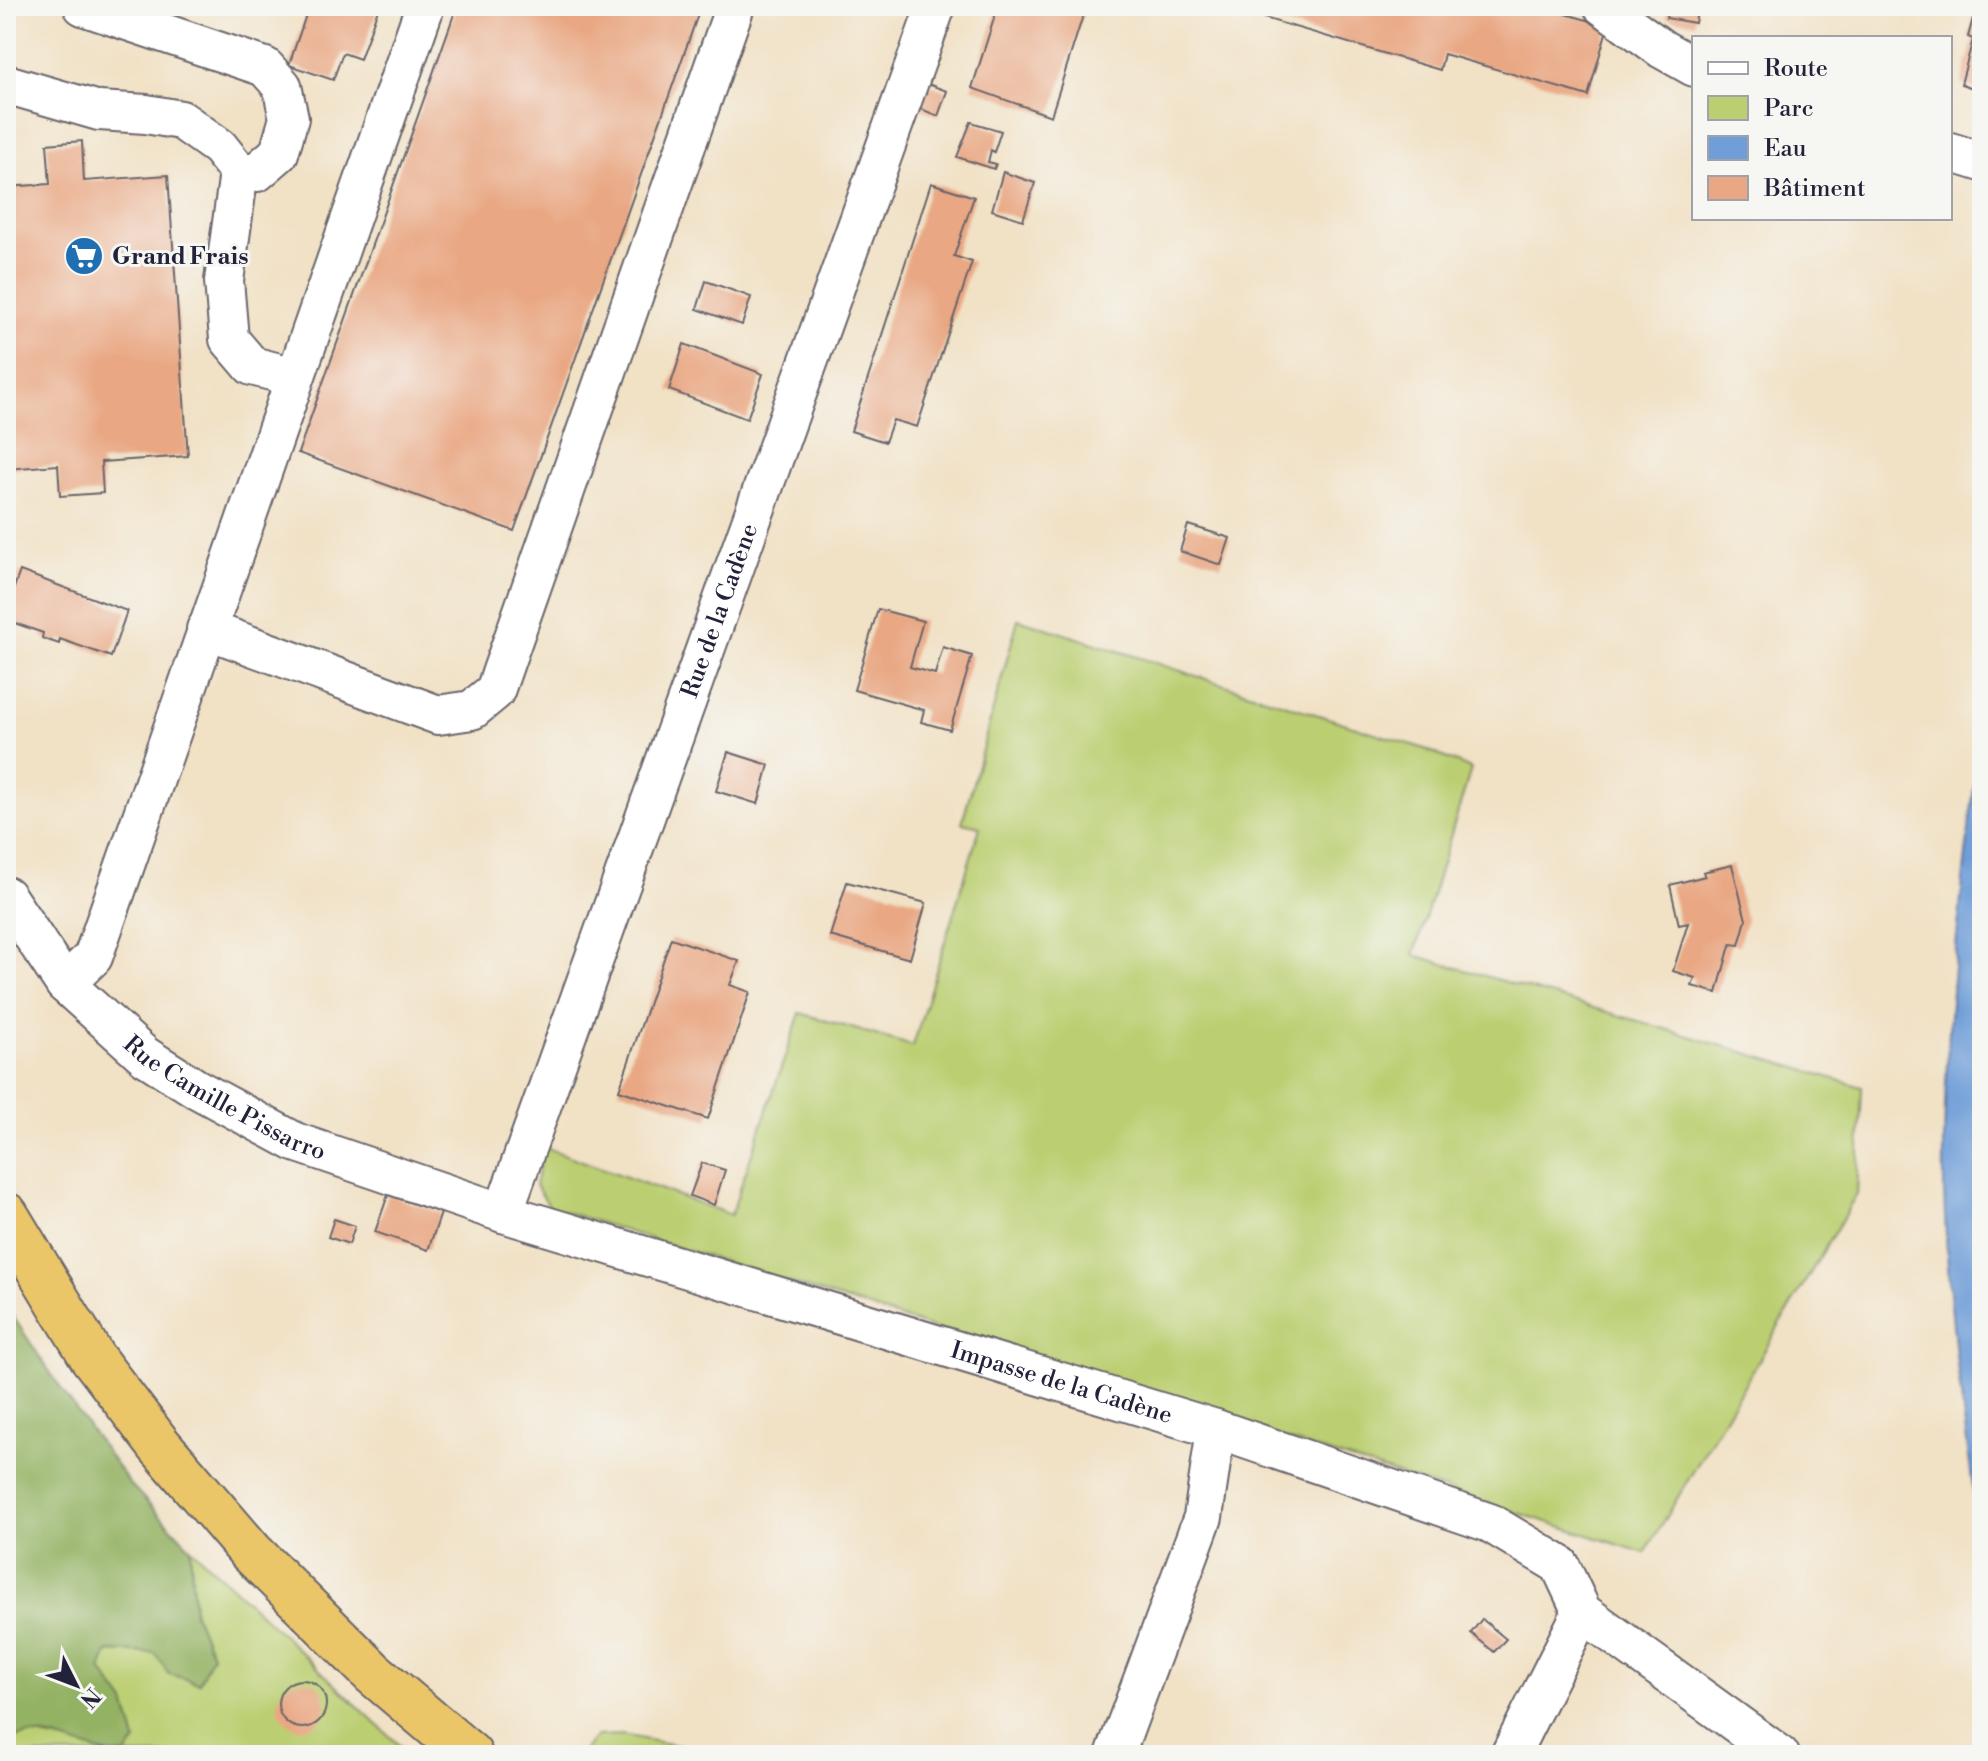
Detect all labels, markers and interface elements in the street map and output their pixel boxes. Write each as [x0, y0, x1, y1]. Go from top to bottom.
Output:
legend [1692, 36, 1952, 220]
text: Route [1764, 54, 1828, 84]
text: Parc [1764, 94, 1814, 124]
text: Eau [1764, 134, 1807, 164]
text: Bâtiment [1763, 174, 1866, 204]
supermarket icon: Grand Frais [63, 235, 105, 277]
place label: Grand Frais [112, 242, 249, 272]
street label: Rue de la Cadène [675, 520, 765, 702]
street label: Rue Camille Pissarro [117, 1030, 329, 1167]
street label: Impasse de la Cadène [947, 1335, 1176, 1431]
north arrow [36, 1645, 116, 1725]
text: N [73, 1682, 106, 1713]

